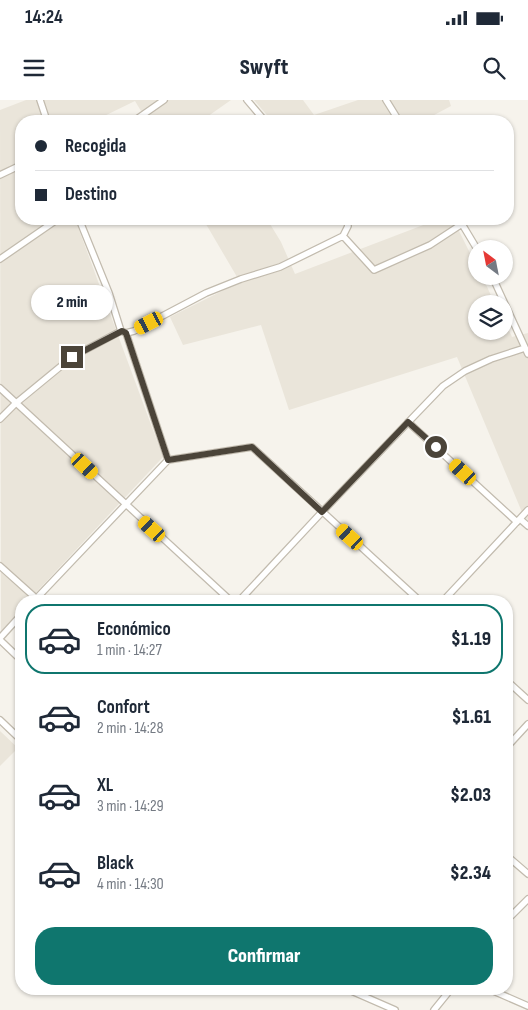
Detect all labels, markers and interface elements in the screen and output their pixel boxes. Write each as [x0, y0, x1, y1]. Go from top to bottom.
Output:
text: 14:24 [25, 6, 63, 29]
icon: menu [20, 54, 48, 82]
text: Swyft [240, 54, 288, 81]
icon: search [480, 54, 508, 82]
text: Recogida [65, 135, 126, 158]
text: Destino [65, 183, 117, 206]
north arrow [468, 240, 512, 285]
map controls [468, 240, 513, 340]
callout: 2 min [31, 284, 113, 320]
text: 2 min [56, 293, 88, 312]
button: layers [468, 295, 513, 340]
car [132, 310, 165, 336]
route end [61, 346, 83, 368]
route start [425, 436, 447, 458]
car [68, 450, 101, 482]
car [446, 456, 479, 488]
car [135, 513, 168, 545]
car [333, 521, 366, 553]
icon: car [37, 617, 82, 662]
text: Económico [97, 618, 171, 641]
text: $1.19 [451, 628, 491, 651]
text: 1 min · 14:27 [97, 641, 162, 660]
icon: car [37, 695, 82, 740]
text: Confort [97, 696, 150, 719]
text: $1.61 [452, 706, 491, 729]
text: 2 min · 14:28 [97, 719, 163, 738]
icon: car [37, 773, 82, 818]
text: XL [97, 774, 113, 797]
text: $2.03 [450, 784, 491, 807]
text: 3 min · 14:29 [97, 797, 164, 816]
icon: car [37, 851, 82, 896]
text: Black [97, 852, 134, 875]
text: $2.34 [450, 862, 491, 885]
text: 4 min · 14:30 [97, 875, 164, 894]
button: Confirmar [35, 927, 493, 985]

